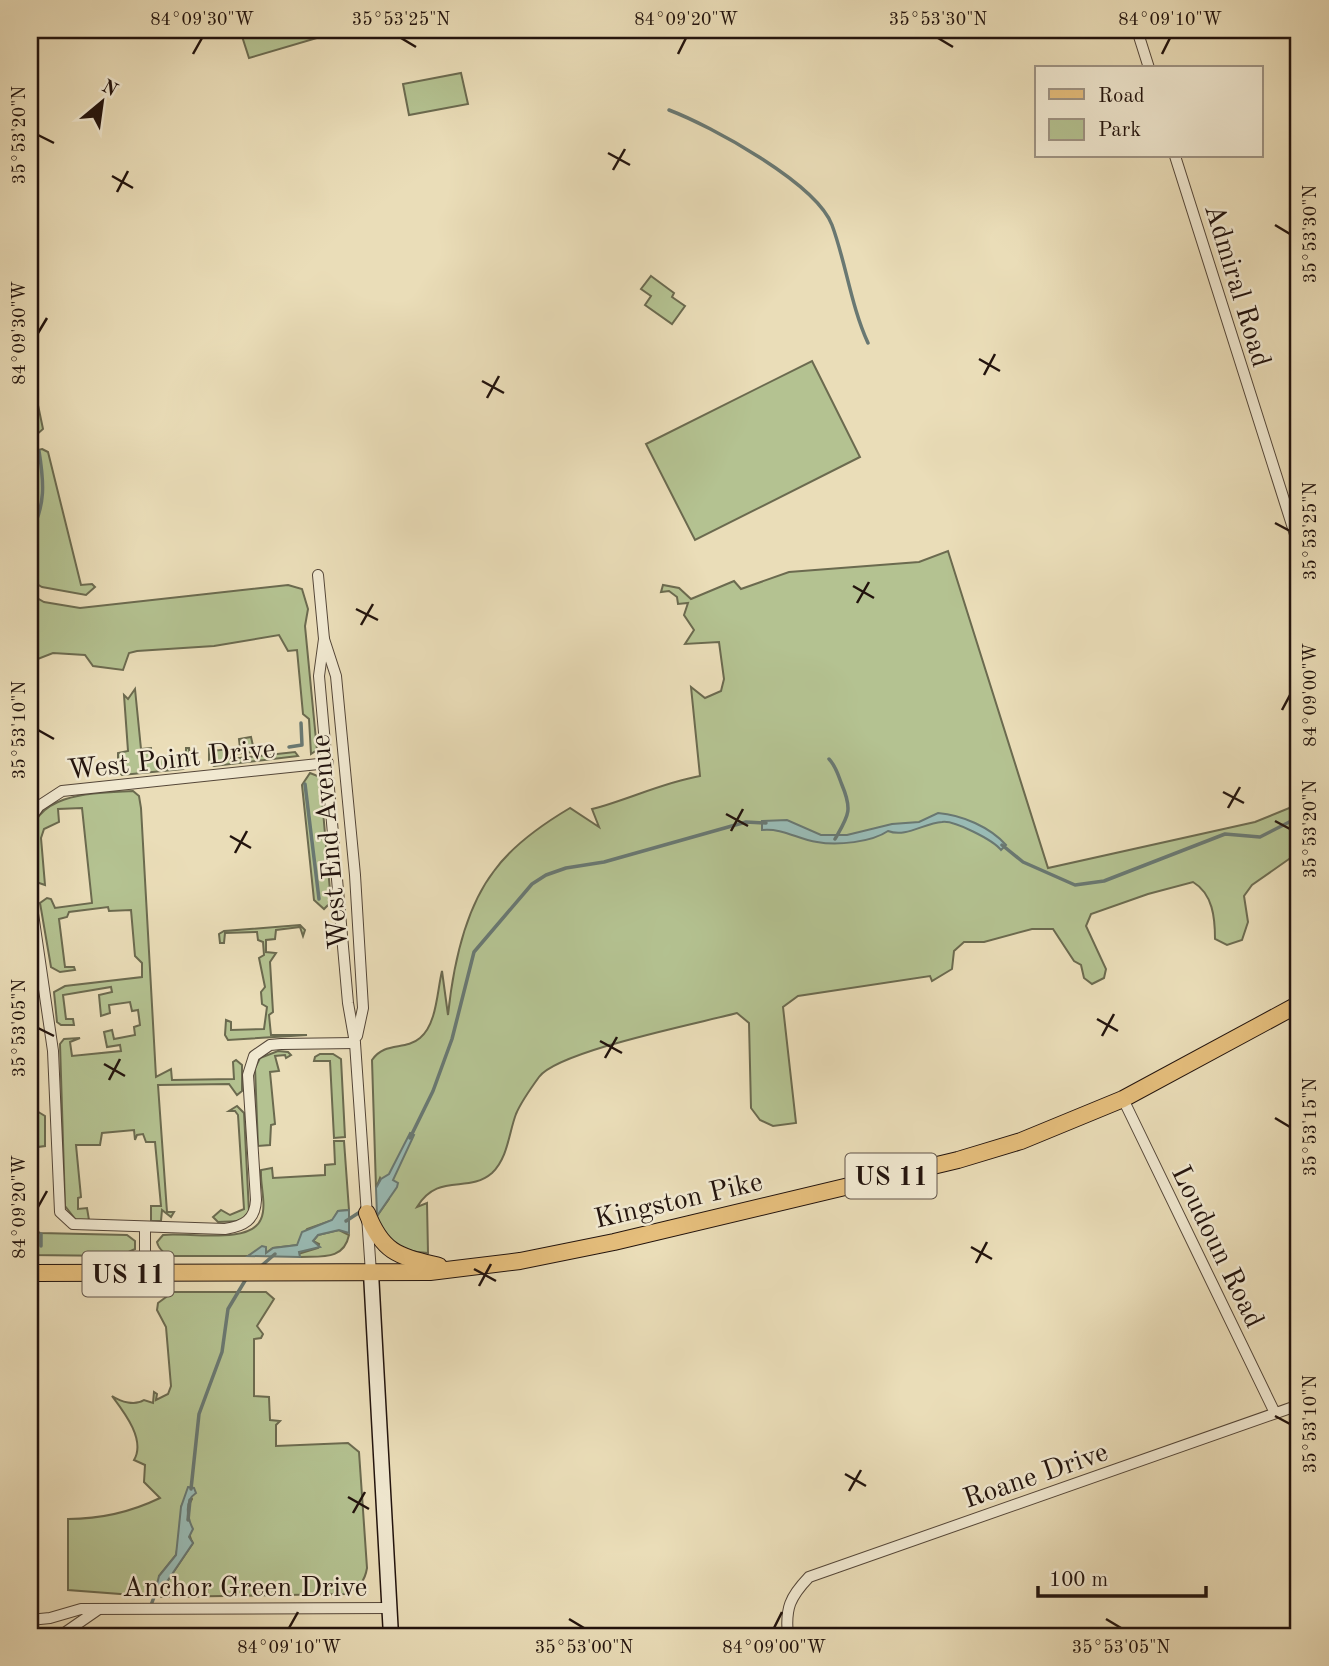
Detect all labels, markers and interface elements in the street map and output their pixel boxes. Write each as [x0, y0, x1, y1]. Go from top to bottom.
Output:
text: 84°09'30"W [150, 11, 254, 29]
text: 35°53'25"N [352, 11, 450, 29]
text: 84°09'20"W [634, 11, 738, 29]
text: 35°53'30"N [889, 11, 987, 29]
text: 84°09'10"W [1118, 11, 1222, 29]
north arrow [66, 66, 136, 136]
legend [1035, 66, 1262, 158]
text: N [98, 77, 120, 101]
text: 35°53'20"N [11, 86, 29, 184]
text: Road [1098, 86, 1145, 107]
text: Park [1098, 120, 1141, 141]
text: 35°53'30"N [1302, 185, 1320, 283]
street label: Admiral Road [1198, 201, 1274, 371]
text: 84°09'30"W [11, 281, 29, 385]
text: 35°53'25"N [1302, 482, 1320, 580]
text: 84°09'00"W [1302, 643, 1320, 747]
text: 35°53'10"N [11, 681, 29, 779]
street label: West End Avenue [308, 733, 354, 950]
street label: West Point Drive [66, 736, 277, 786]
text: 35°53'20"N [1302, 780, 1320, 878]
text: 35°53'05"N [11, 979, 29, 1077]
text: 35°53'15"N [1302, 1078, 1320, 1176]
road number: US 11 [846, 1154, 936, 1198]
text: 84°09'20"W [11, 1155, 29, 1259]
street label: Loudoun Road [1165, 1162, 1268, 1333]
street label: Kingston Pike [592, 1169, 766, 1235]
road number: US 11 [82, 1252, 174, 1296]
text: 35°53'10"N [1302, 1375, 1320, 1473]
street label: Roane Drive [960, 1439, 1112, 1515]
scale bar [1038, 1554, 1206, 1598]
text: 100 m [1049, 1570, 1108, 1591]
street label: Anchor Green Drive [123, 1575, 367, 1603]
text: 84°09'10"W [237, 1639, 341, 1657]
text: 35°53'00"N [535, 1639, 633, 1657]
text: 84°09'00"W [722, 1639, 826, 1657]
text: 35°53'05"N [1072, 1639, 1170, 1657]

